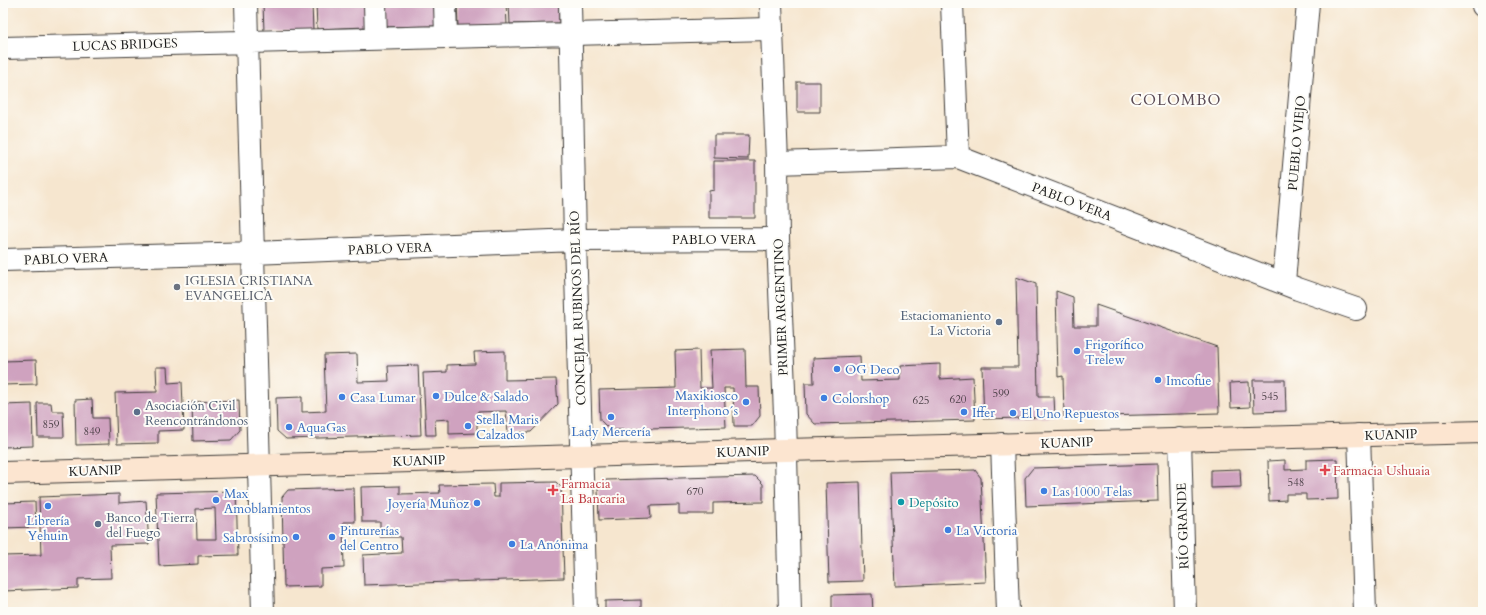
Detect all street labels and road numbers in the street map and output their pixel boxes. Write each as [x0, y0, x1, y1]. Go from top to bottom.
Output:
street label: LUCAS BRIDGES [72, 34, 178, 56]
street label: PUEBLO VIEJO [1284, 95, 1310, 191]
street label: PABLO VERA [1029, 178, 1115, 226]
street label: CONCEJAL RUBINOS DEL RÍO [566, 210, 590, 406]
street label: PABLO VERA [672, 231, 757, 249]
street label: PRIMER ARGENTINO [770, 238, 792, 376]
street label: PABLO VERA [348, 239, 433, 259]
street label: PABLO VERA [24, 249, 109, 269]
street label: KUANIP [1364, 425, 1418, 445]
street label: KUANIP [1040, 433, 1094, 453]
street label: KUANIP [716, 442, 770, 462]
street label: KUANIP [392, 451, 446, 471]
street label: KUANIP [68, 461, 122, 481]
street label: RÍO GRANDE [1172, 482, 1194, 569]

